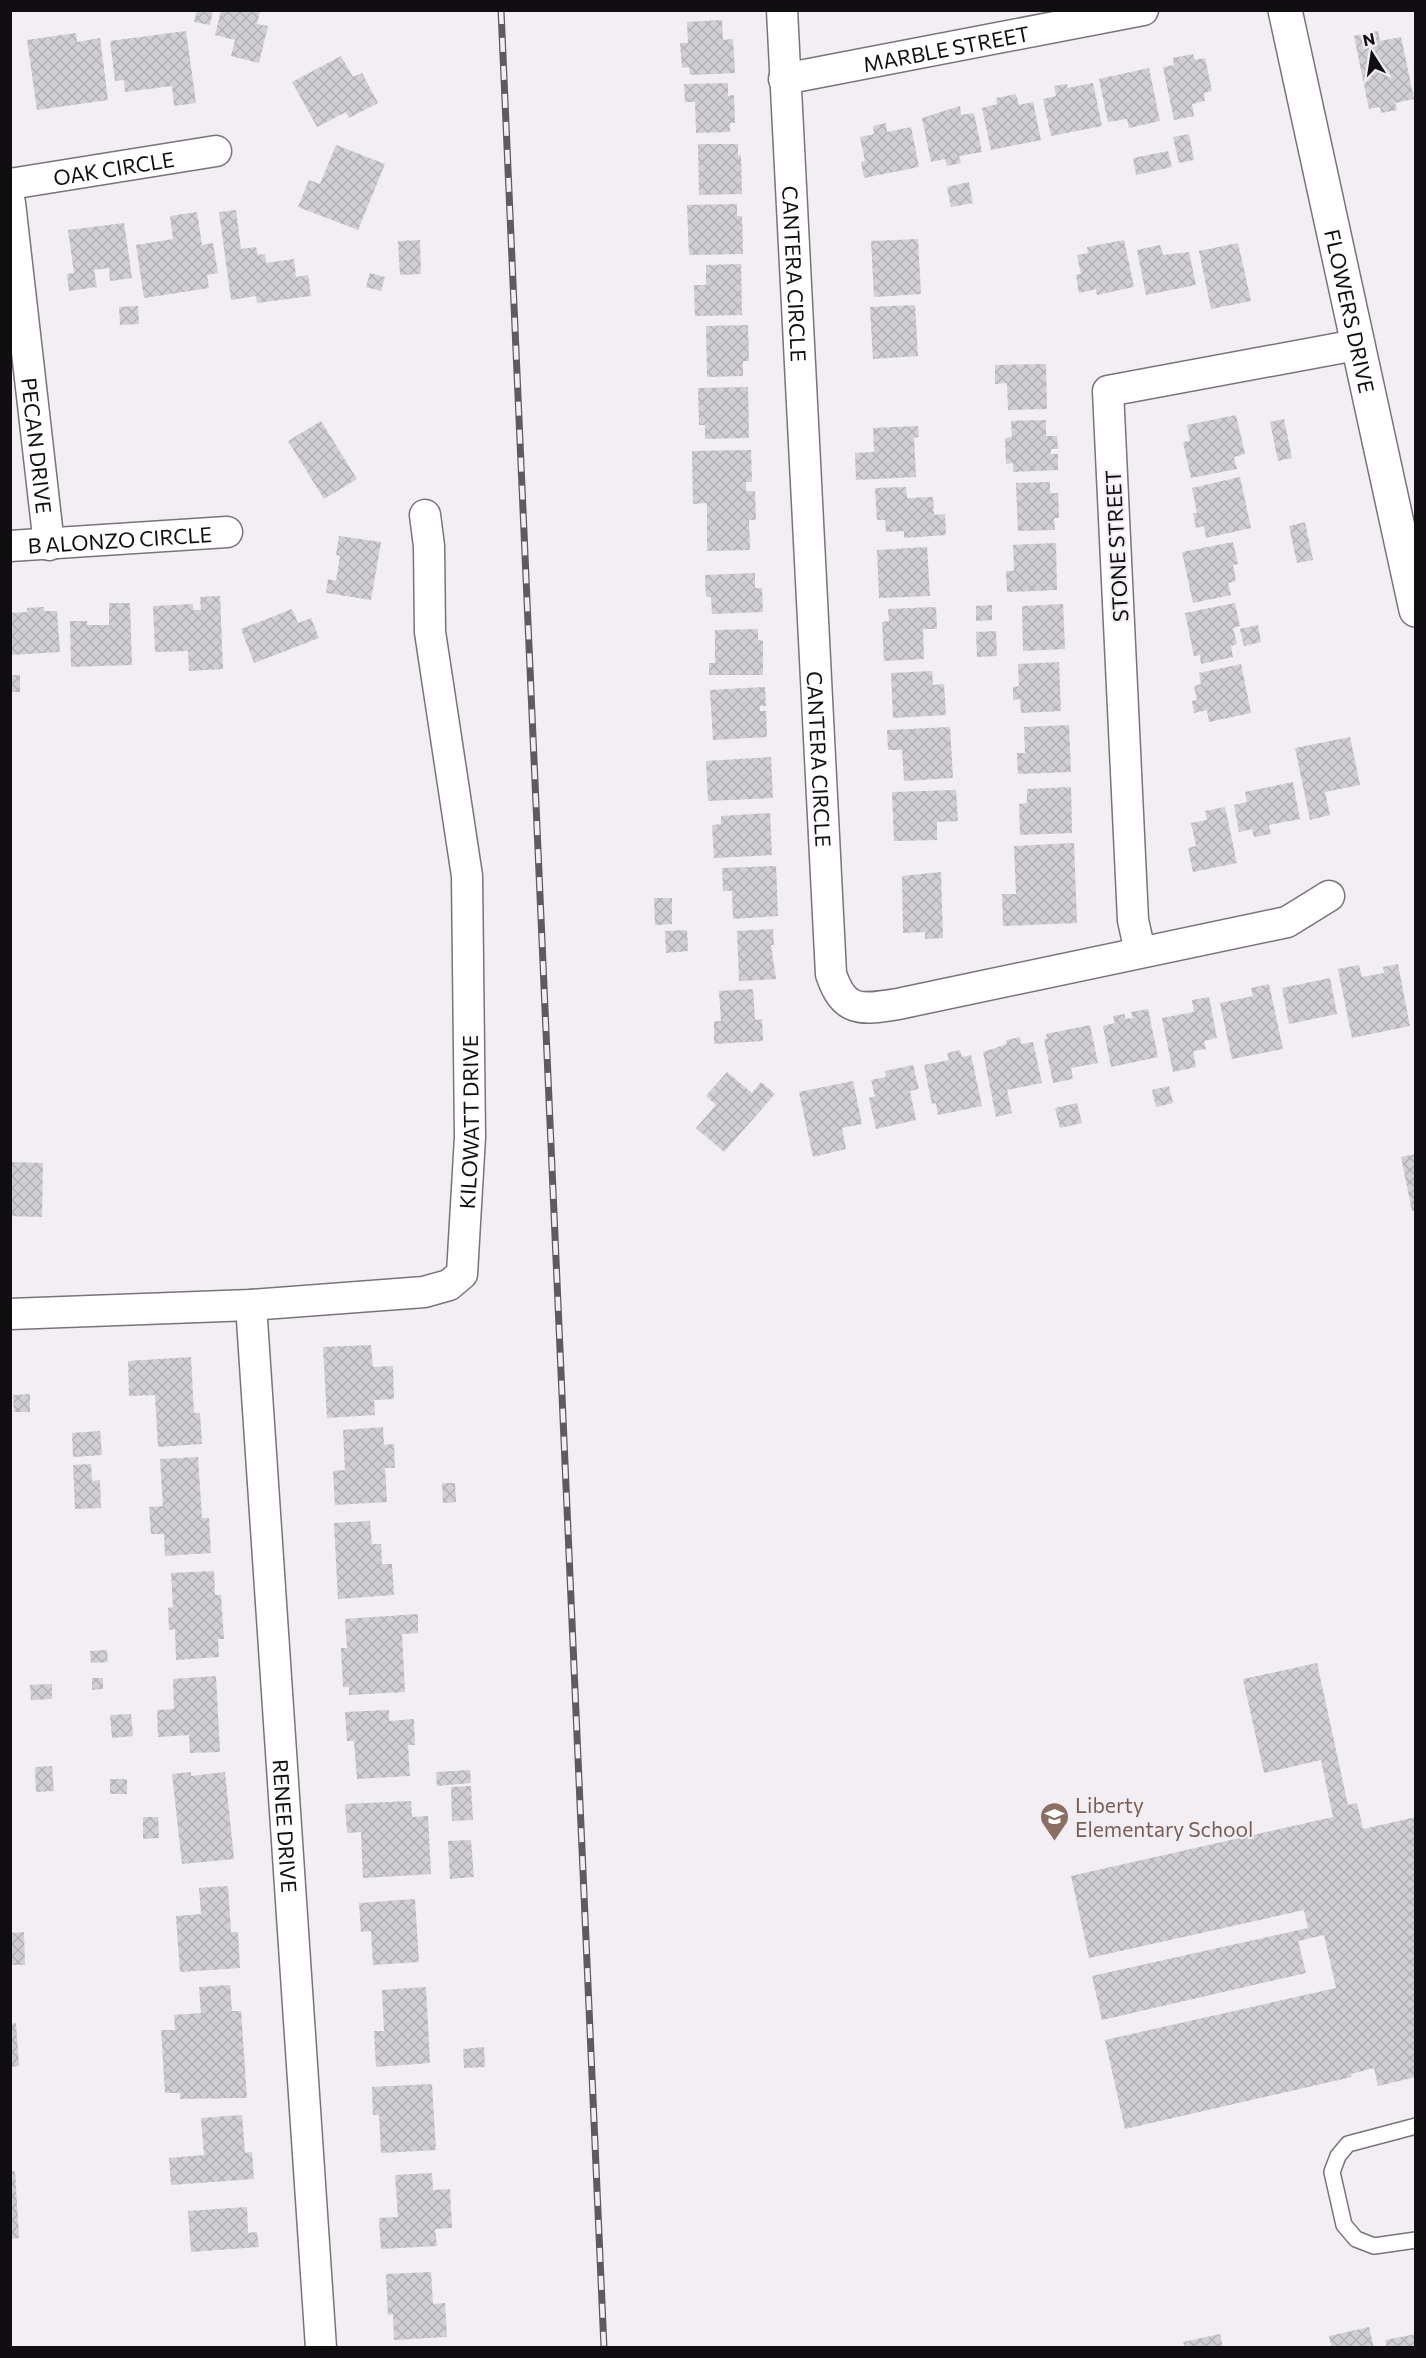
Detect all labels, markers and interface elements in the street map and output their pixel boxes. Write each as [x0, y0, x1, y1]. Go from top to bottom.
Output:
street label: MARBLE STREET [861, 20, 1031, 76]
north arrow [1342, 24, 1402, 84]
text: N [1361, 28, 1377, 49]
street label: OAK CIRCLE [51, 145, 176, 189]
street label: CANTERA CIRCLE [778, 185, 812, 362]
street label: FLOWERS DRIVE [1321, 227, 1381, 395]
street label: PECAN DRIVE [17, 376, 58, 515]
street label: STONE STREET [1100, 469, 1132, 623]
street label: B ALONZO CIRCLE [27, 520, 213, 557]
street label: CANTERA CIRCLE [803, 670, 837, 848]
street label: KILOWATT DRIVE [453, 1035, 483, 1210]
street label: RENEE DRIVE [269, 1758, 303, 1893]
place label: Liberty Elementary School [1075, 1792, 1253, 1841]
school or university icon: Liberty Elementary School [1038, 1800, 1070, 1842]

